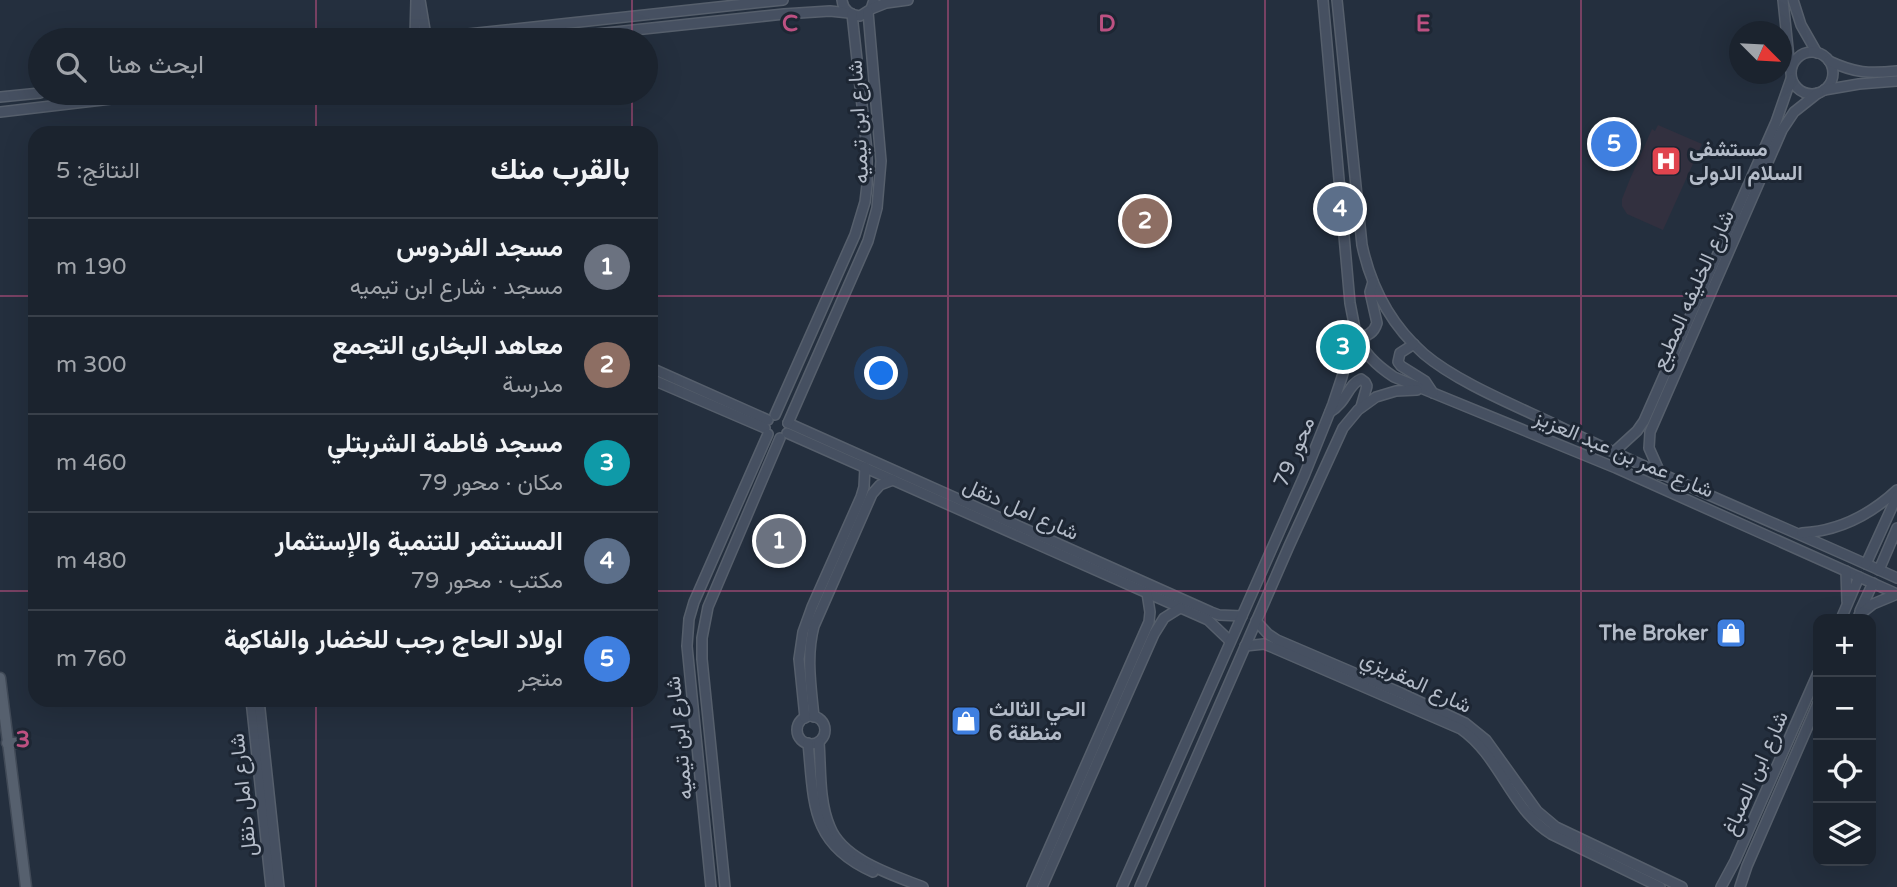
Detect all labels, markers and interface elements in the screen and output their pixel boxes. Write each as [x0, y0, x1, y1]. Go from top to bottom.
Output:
text: C [782, 10, 798, 38]
text: D [1098, 10, 1116, 38]
text: E [1416, 10, 1430, 38]
north arrow [1729, 21, 1792, 84]
search box [28, 28, 658, 105]
icon: search [52, 48, 90, 86]
text: ابحث هنا [108, 49, 204, 80]
street label: شارع ابن تيميه [843, 59, 875, 185]
pin: 5 [1591, 118, 1637, 170]
place label: مستشفى السلام الدولى [1689, 137, 1803, 187]
hospital icon: مستشفى السلام الدولى [1649, 144, 1683, 178]
text: بالقرب منك [490, 151, 630, 188]
text: النتائج: 5 [56, 157, 140, 185]
pin: 4 [1317, 183, 1363, 235]
pin: 2 [1122, 195, 1168, 247]
street label: شارع الخليفه المطيع [1647, 206, 1741, 375]
text: مسجد الفردوس [396, 232, 563, 263]
text: 190 m [56, 253, 126, 281]
text: 1 [600, 253, 614, 281]
text: مسجد · شارع ابن تيميه [350, 273, 563, 301]
pin: 3 [1320, 321, 1366, 373]
text: معاهد البخارى التجمع [332, 330, 563, 361]
text: 300 m [56, 351, 126, 379]
text: 2 [600, 351, 614, 379]
your location [864, 356, 898, 390]
text: مدرسة [502, 371, 563, 399]
street label: شارع عمر بن عبد العزيز [1529, 405, 1717, 504]
street label: محور 79 [1269, 413, 1320, 491]
text: مسجد فاطمة الشربتلي [327, 428, 563, 459]
text: 460 m [56, 449, 126, 477]
text: 3 [600, 449, 614, 477]
text: مكان · محور 79 [419, 469, 563, 497]
street label: شارع امل دنقل [959, 473, 1082, 547]
pin: 1 [756, 515, 802, 567]
text: المستثمر للتنمية والإستثمار [275, 526, 563, 557]
text: 480 m [56, 547, 126, 575]
text: 4 [600, 547, 614, 575]
text: مكتب · محور 79 [411, 567, 563, 595]
map controls [1813, 614, 1876, 866]
button: + [1813, 614, 1876, 677]
shop icon: The Broker [1714, 616, 1748, 650]
place label: The Broker [1598, 621, 1709, 646]
text: اولاد الحاج رجب للخضار والفاكهة [224, 624, 563, 655]
text: 760 m [56, 645, 126, 673]
text: 5 [600, 645, 614, 673]
street label: شارع المقريزي [1355, 646, 1475, 723]
text: متجر [518, 665, 563, 693]
street label: شارع ابن تيميه [661, 675, 699, 801]
button: − [1813, 677, 1876, 740]
place label: الحي الثالث منطقة 6 [989, 697, 1086, 746]
shop icon: الحي الثالث منطقة 6 [949, 704, 983, 738]
street label: شارع ابن الصباغ [1717, 707, 1795, 840]
text: 3 [16, 726, 30, 754]
street label: شارع امل دنقل [225, 732, 263, 858]
button: locate [1813, 740, 1876, 803]
button: layers [1813, 803, 1876, 866]

